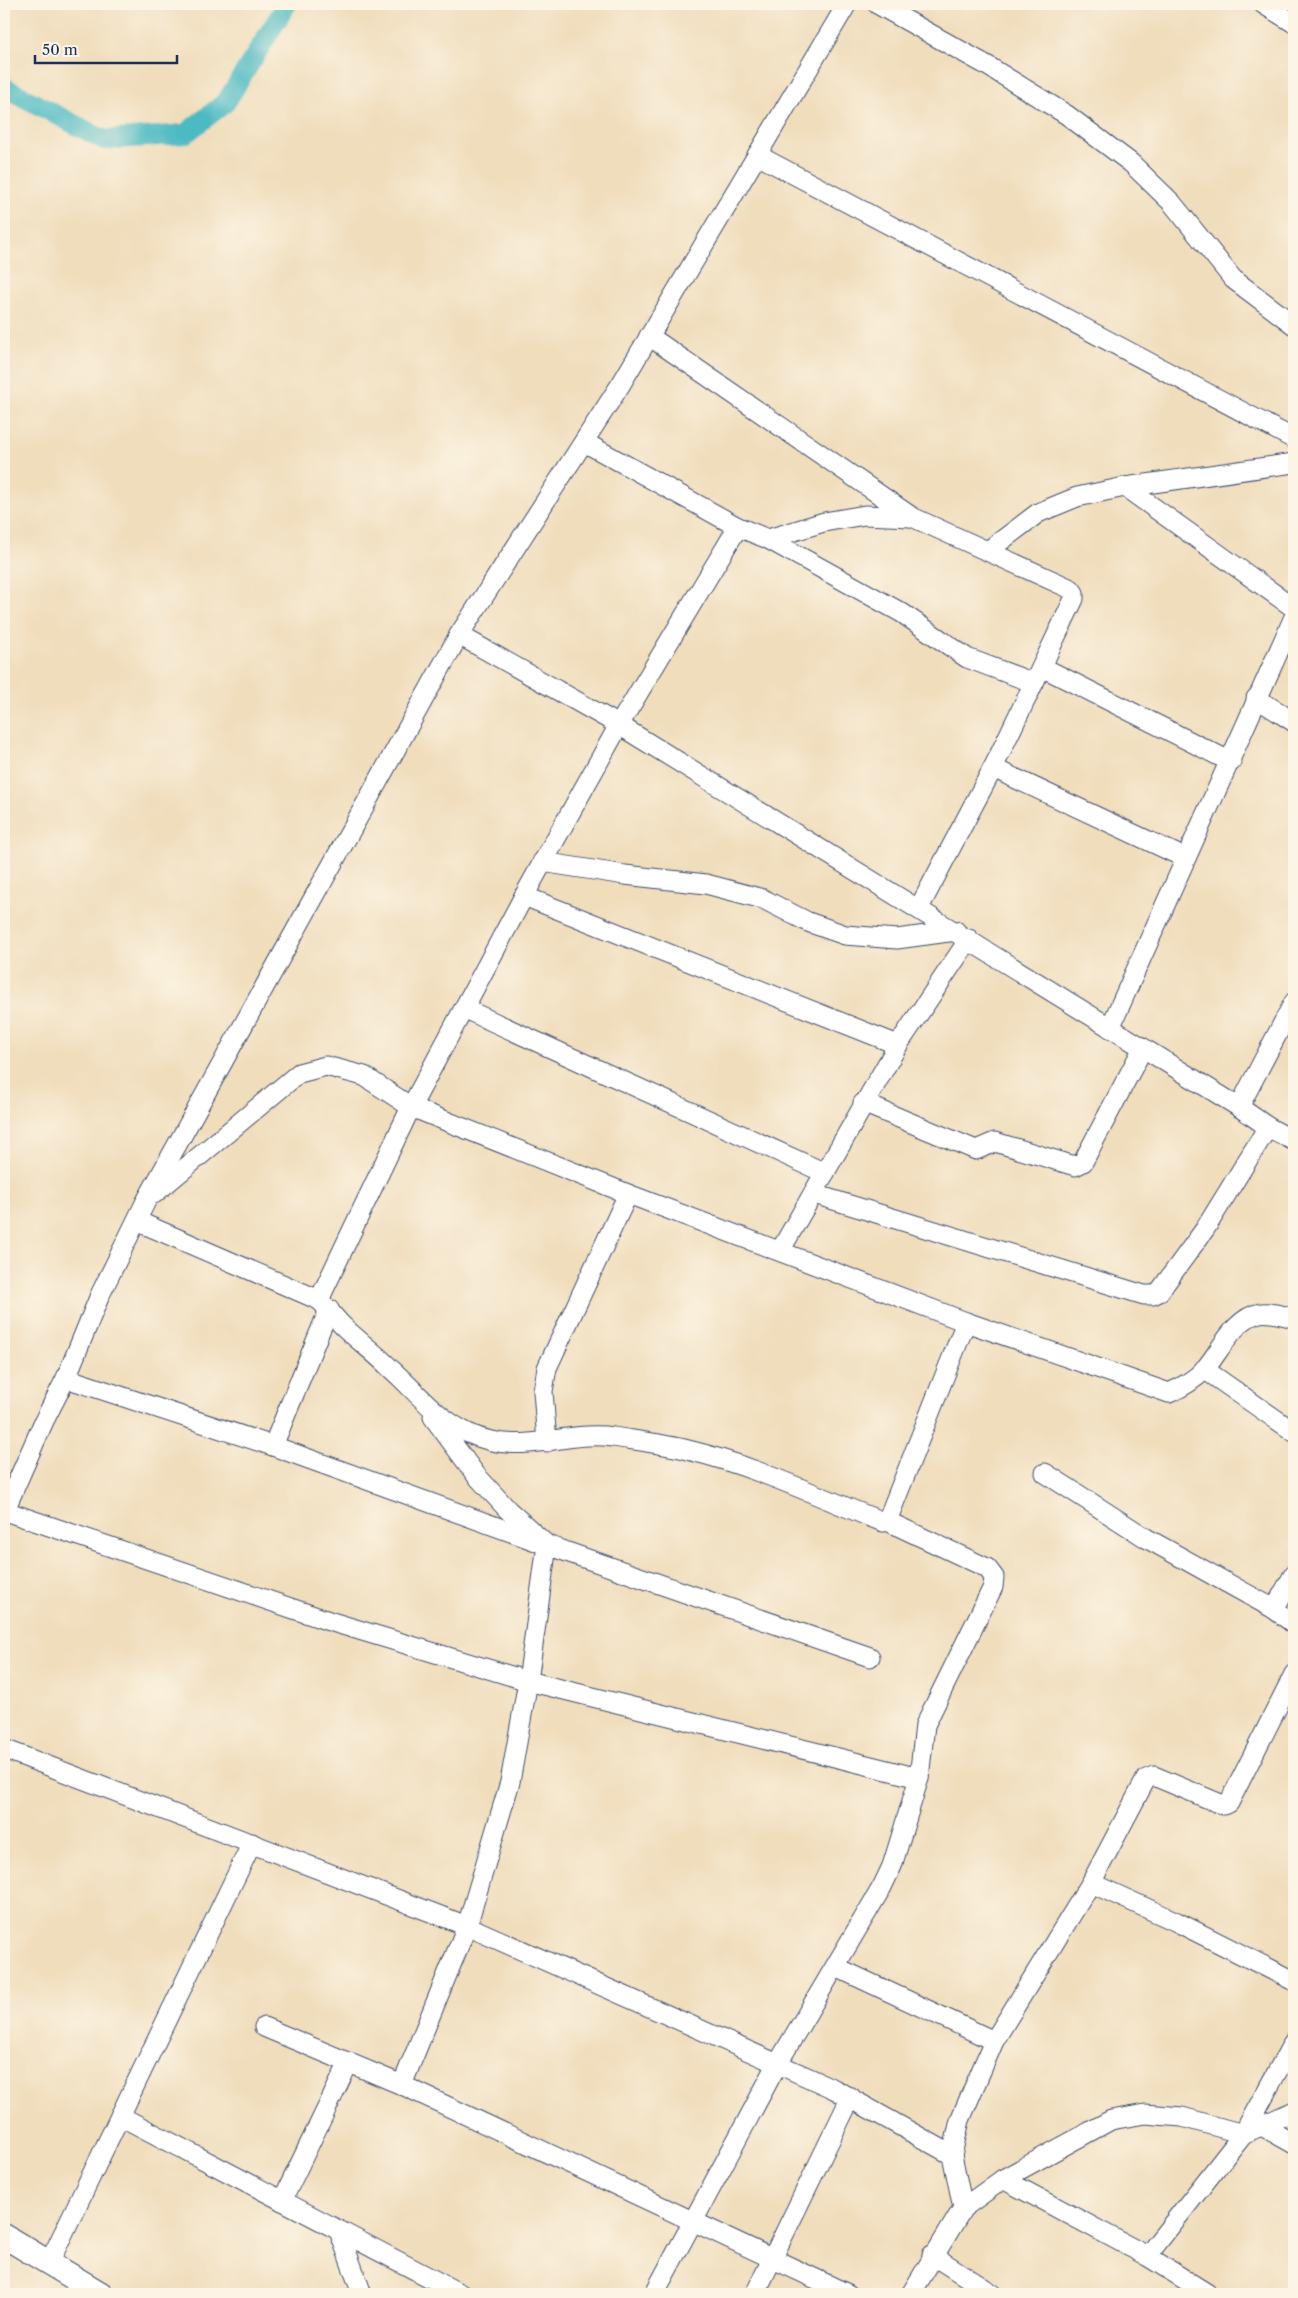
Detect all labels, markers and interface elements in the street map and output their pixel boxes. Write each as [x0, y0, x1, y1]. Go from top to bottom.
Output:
scale bar [35, 32, 178, 64]
text: 50 m [42, 40, 78, 59]

